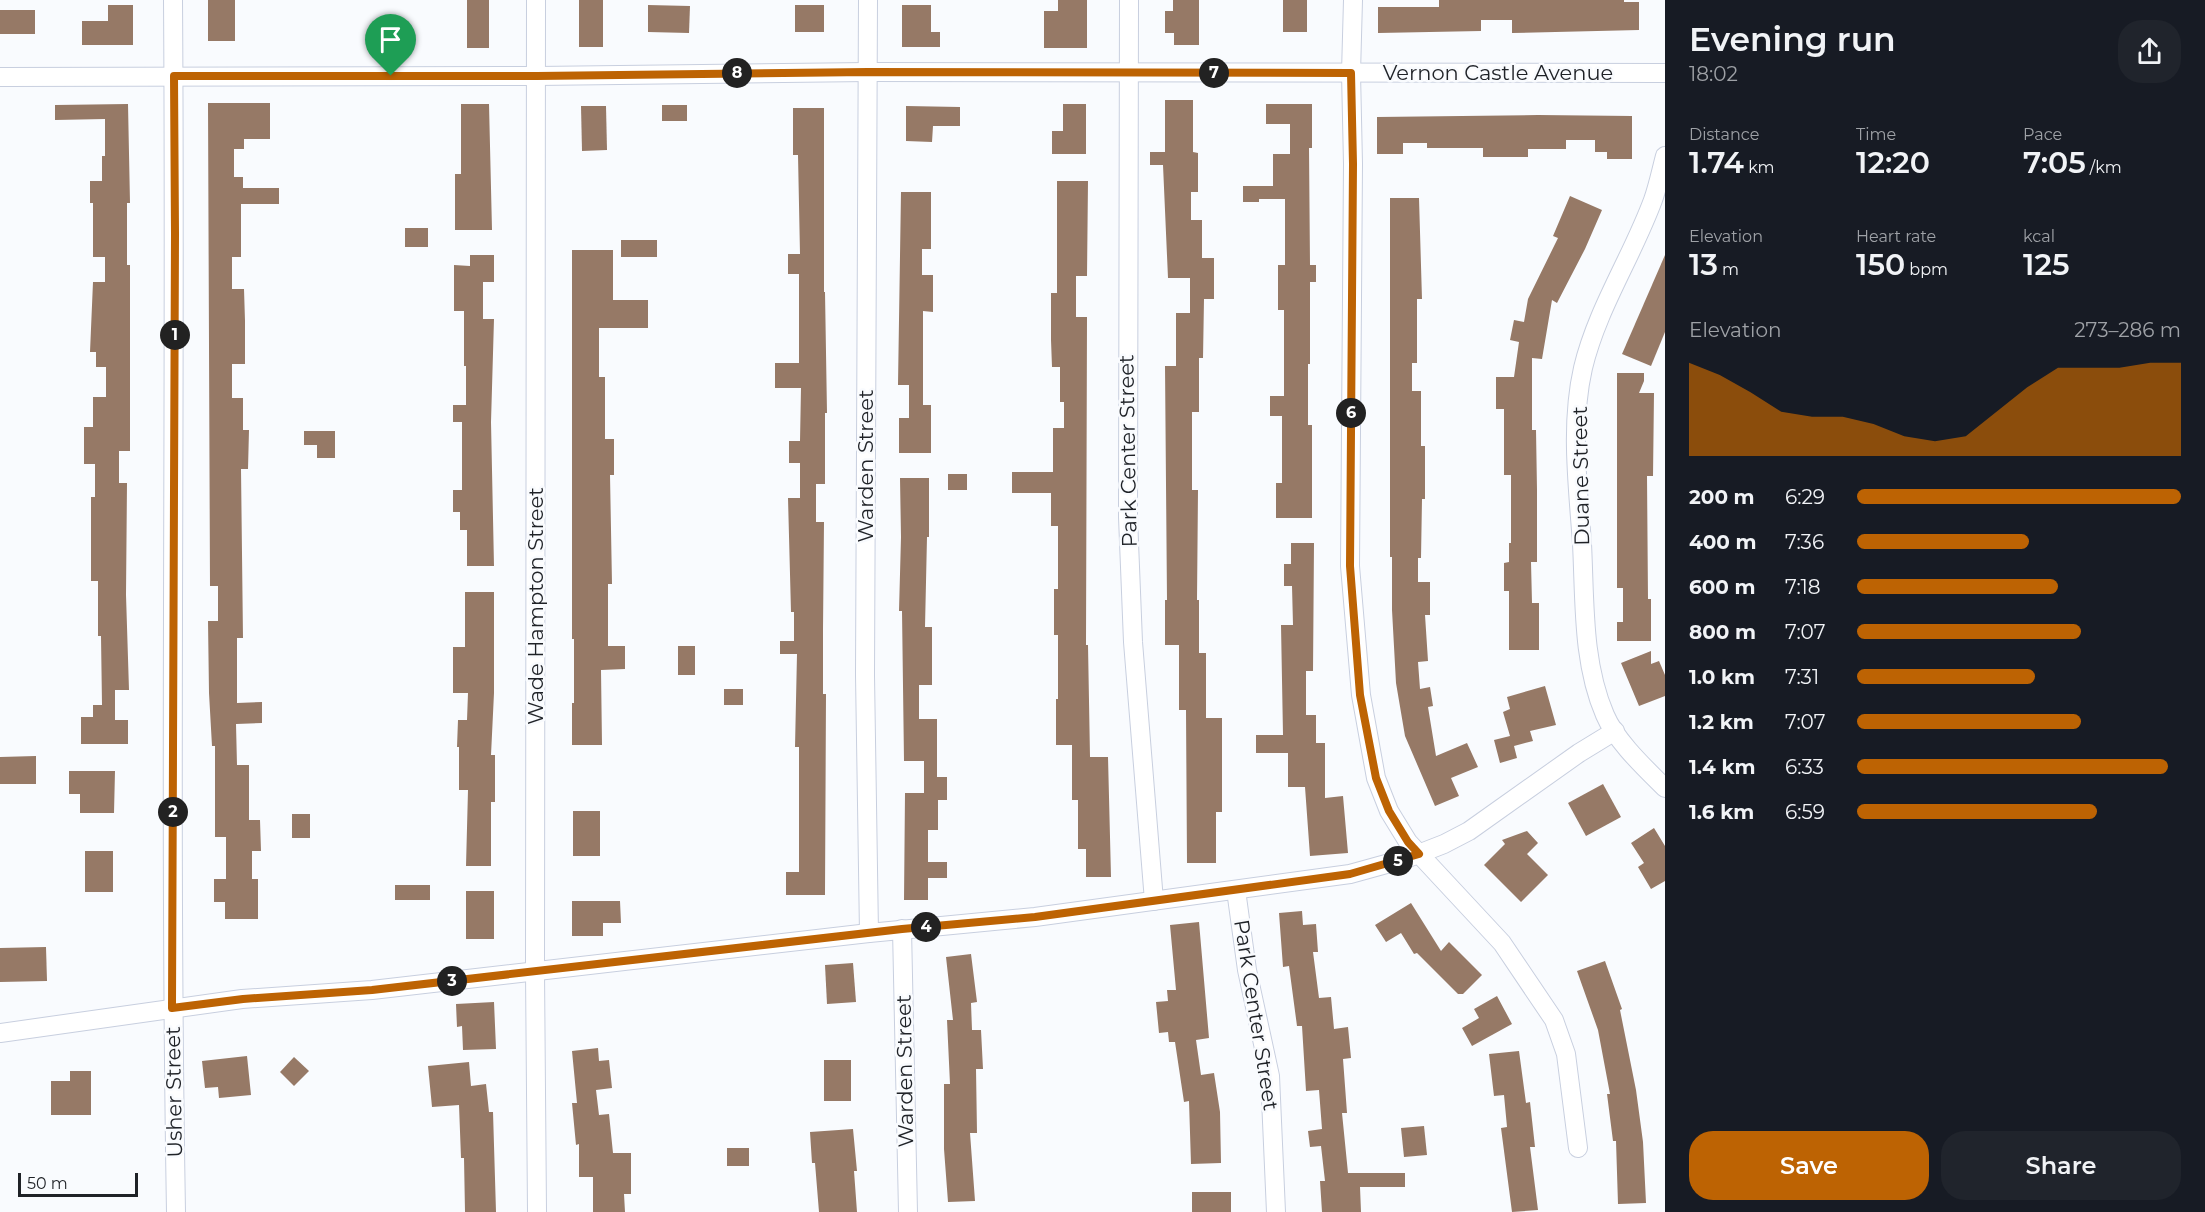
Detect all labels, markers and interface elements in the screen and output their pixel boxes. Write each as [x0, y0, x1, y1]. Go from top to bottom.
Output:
pin [365, 14, 416, 76]
text: Evening run [1689, 19, 1896, 59]
button: share [2118, 20, 2181, 83]
icon: arrive [374, 23, 407, 56]
pin: 8 [722, 58, 752, 88]
pin: 7 [1199, 58, 1229, 88]
street label: Vernon Castle Avenue [1383, 60, 1613, 85]
text: 18:02 [1689, 62, 1738, 86]
text: 8 [732, 63, 742, 82]
text: 7 [1209, 63, 1219, 82]
text: Distance [1689, 125, 1759, 144]
text: Time [1856, 125, 1896, 144]
text: Pace [2023, 125, 2062, 144]
text: 1.74 [1689, 144, 1744, 181]
text: 12:20 [1856, 144, 1930, 181]
text: 7:05 [2023, 144, 2086, 181]
text: km [1744, 158, 1775, 177]
text: /km [2086, 158, 2122, 177]
text: Elevation [1689, 227, 1763, 246]
text: Heart rate [1856, 227, 1936, 246]
text: kcal [2023, 227, 2055, 246]
text: 13 [1689, 246, 1718, 283]
text: 150 [1856, 246, 1905, 283]
text: 125 [2023, 246, 2069, 283]
text: m [1718, 260, 1739, 279]
text: bpm [1905, 260, 1948, 279]
text: Elevation [1689, 318, 1781, 342]
text: 273–286 m [2074, 318, 2181, 342]
pin: 1 [160, 320, 190, 350]
text: 1 [172, 325, 178, 344]
street label: Park Center Street [1113, 354, 1142, 548]
street label: Warden Street [853, 390, 878, 542]
pin: 6 [1336, 398, 1366, 428]
text: 6 [1346, 403, 1356, 422]
street label: Duane Street [1567, 406, 1594, 546]
text: 200 m [1689, 485, 1755, 509]
text: 6:29 [1785, 485, 1825, 509]
street label: Wade Hampton Street [523, 487, 548, 725]
text: 400 m [1689, 530, 1757, 554]
text: 7:36 [1785, 530, 1824, 554]
text: 600 m [1689, 575, 1756, 599]
text: 7:18 [1785, 575, 1821, 599]
text: 800 m [1689, 620, 1756, 644]
text: 7:07 [1785, 620, 1826, 644]
text: 1.0 km [1689, 665, 1755, 689]
text: 7:31 [1785, 665, 1819, 689]
text: 1.2 km [1689, 710, 1754, 734]
text: 7:07 [1785, 710, 1826, 734]
text: 1.4 km [1689, 755, 1756, 779]
text: 6:33 [1785, 755, 1824, 779]
pin: 2 [158, 797, 188, 827]
text: 1.6 km [1689, 800, 1754, 824]
text: 6:59 [1785, 800, 1825, 824]
text: 2 [168, 802, 178, 821]
pin: 5 [1383, 846, 1413, 876]
text: 5 [1393, 851, 1403, 870]
pin: 4 [911, 912, 941, 942]
text: 4 [920, 917, 932, 936]
street label: Park Center Street [1229, 918, 1284, 1112]
pin: 3 [437, 966, 467, 996]
text: 3 [447, 971, 457, 990]
street label: Warden Street [891, 994, 918, 1148]
street label: Usher Street [160, 1026, 187, 1158]
button: Save [1689, 1131, 1929, 1200]
button: Share [1941, 1131, 2181, 1200]
scale bar [18, 1170, 138, 1198]
text: 50 m [27, 1174, 68, 1193]

